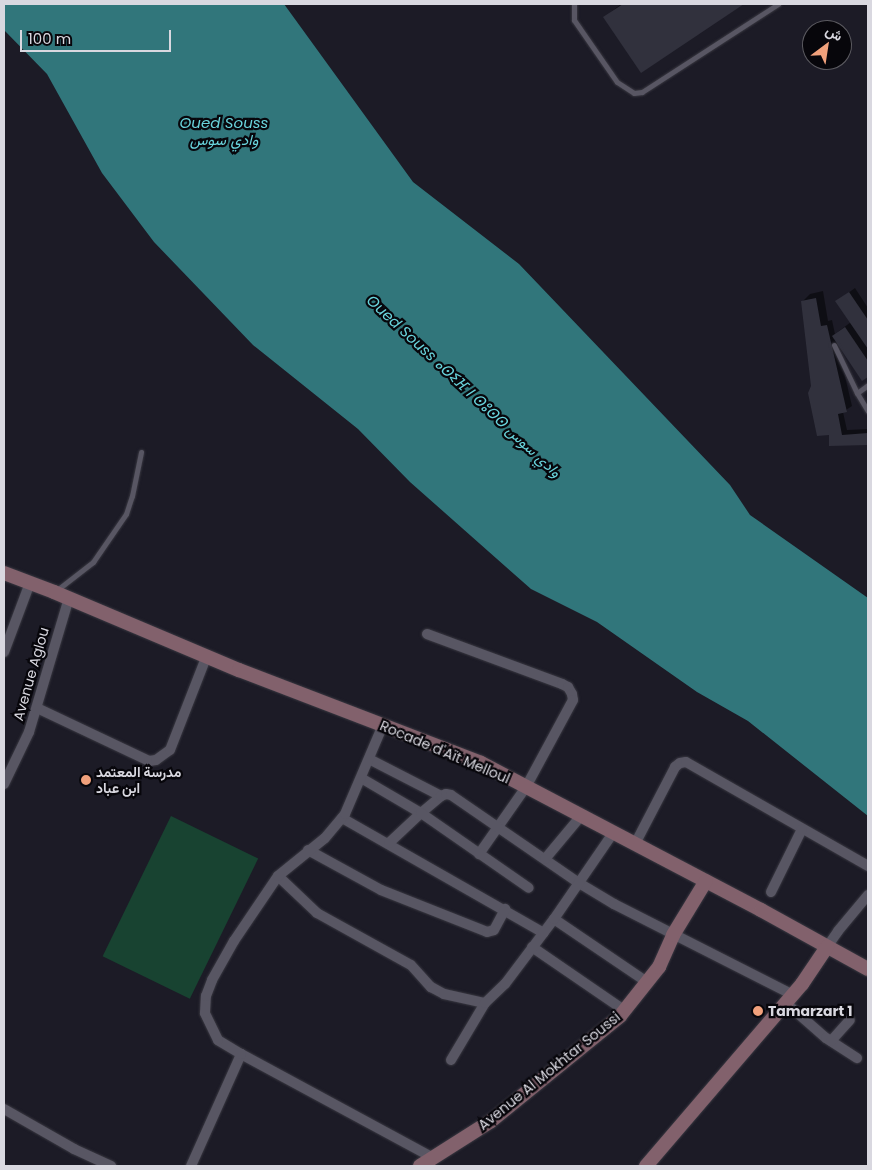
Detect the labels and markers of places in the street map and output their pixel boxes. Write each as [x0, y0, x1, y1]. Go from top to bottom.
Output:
place label: مدرسة المعتمد ابن عباد [96, 764, 181, 796]
marker: مدرسة المعتمد ابن عباد [80, 774, 92, 786]
place label: Tamarzart 1 [768, 1003, 852, 1019]
marker: Tamarzart 1 [752, 1005, 764, 1017]

